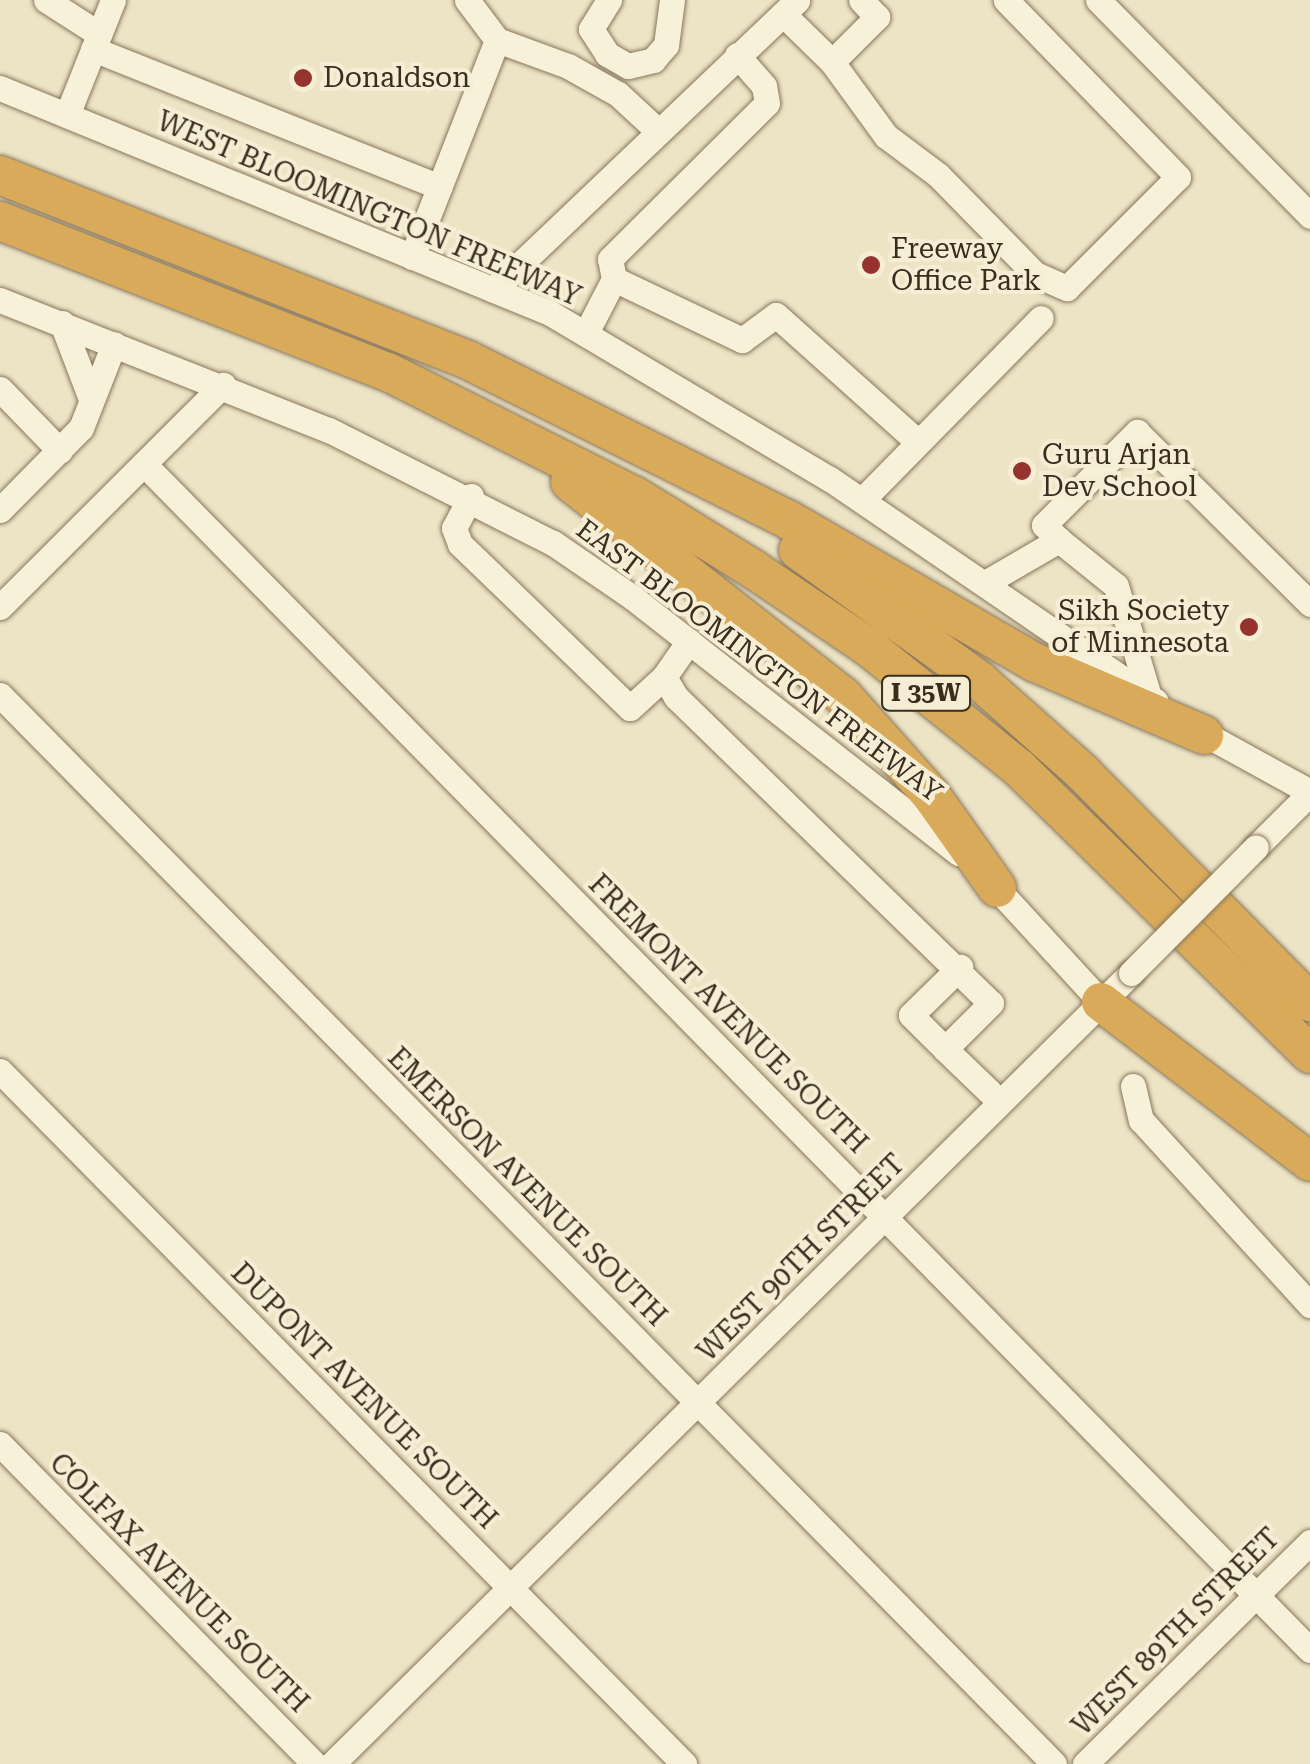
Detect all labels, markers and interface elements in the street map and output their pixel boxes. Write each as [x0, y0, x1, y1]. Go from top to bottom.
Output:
place label: Donaldson [323, 61, 470, 95]
marker: Donaldson [292, 67, 314, 89]
street label: WEST BLOOMINGTON FREEWAY [152, 104, 586, 314]
place label: Freeway Office Park [891, 232, 1041, 298]
marker: Freeway Office Park [860, 254, 882, 276]
place label: Guru Arjan Dev School [1042, 438, 1197, 504]
marker: Guru Arjan Dev School [1011, 460, 1033, 482]
street label: EAST BLOOMINGTON FREEWAY [570, 512, 948, 810]
place label: Sikh Society of Minnesota [1051, 594, 1229, 660]
marker: Sikh Society of Minnesota [1238, 616, 1260, 638]
road number: I 35W [881, 673, 971, 713]
street label: FREMONT AVENUE SOUTH [582, 868, 874, 1160]
street label: EMERSON AVENUE SOUTH [381, 1041, 673, 1333]
street label: WEST 90TH STREET [690, 1147, 912, 1369]
street label: DUPONT AVENUE SOUTH [224, 1256, 504, 1536]
street label: COLFAX AVENUE SOUTH [43, 1447, 315, 1719]
street label: WEST 89TH STREET [1065, 1521, 1287, 1743]

